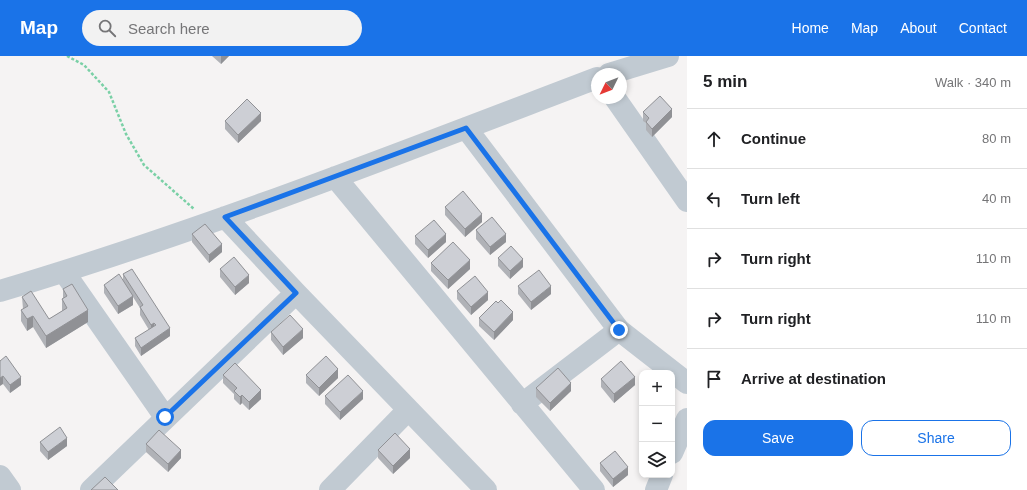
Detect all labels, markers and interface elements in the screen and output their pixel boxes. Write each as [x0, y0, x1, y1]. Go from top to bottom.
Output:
search box [82, 10, 362, 46]
text: Map [20, 17, 58, 38]
icon: search [96, 17, 118, 39]
text: Search here [128, 20, 210, 37]
text: Home [792, 20, 829, 36]
text: Map [851, 20, 878, 36]
text: About [900, 20, 937, 36]
text: Contact [959, 20, 1007, 36]
north arrow [591, 68, 627, 104]
text: 5 min [703, 72, 747, 91]
text: Walk · 340 m [935, 75, 1011, 90]
icon: ahead [703, 128, 725, 150]
text: Continue [741, 130, 806, 147]
text: 80 m [982, 131, 1011, 146]
icon: left [703, 188, 725, 210]
text: Turn left [741, 190, 800, 207]
text: 40 m [982, 191, 1011, 206]
icon: right [703, 248, 725, 270]
text: Turn right [741, 250, 811, 267]
text: 110 m [976, 251, 1011, 266]
icon: right [703, 308, 725, 330]
text: Turn right [741, 310, 811, 327]
text: 110 m [976, 311, 1011, 326]
route end [610, 321, 628, 339]
icon: arrive [703, 368, 725, 390]
map controls [639, 370, 675, 478]
button: + [639, 370, 675, 406]
text: Arrive at destination [741, 370, 886, 387]
button: − [639, 406, 675, 442]
route start [156, 408, 174, 426]
button: Save [703, 420, 853, 456]
button: Share [861, 420, 1011, 456]
button: layers [639, 442, 675, 478]

